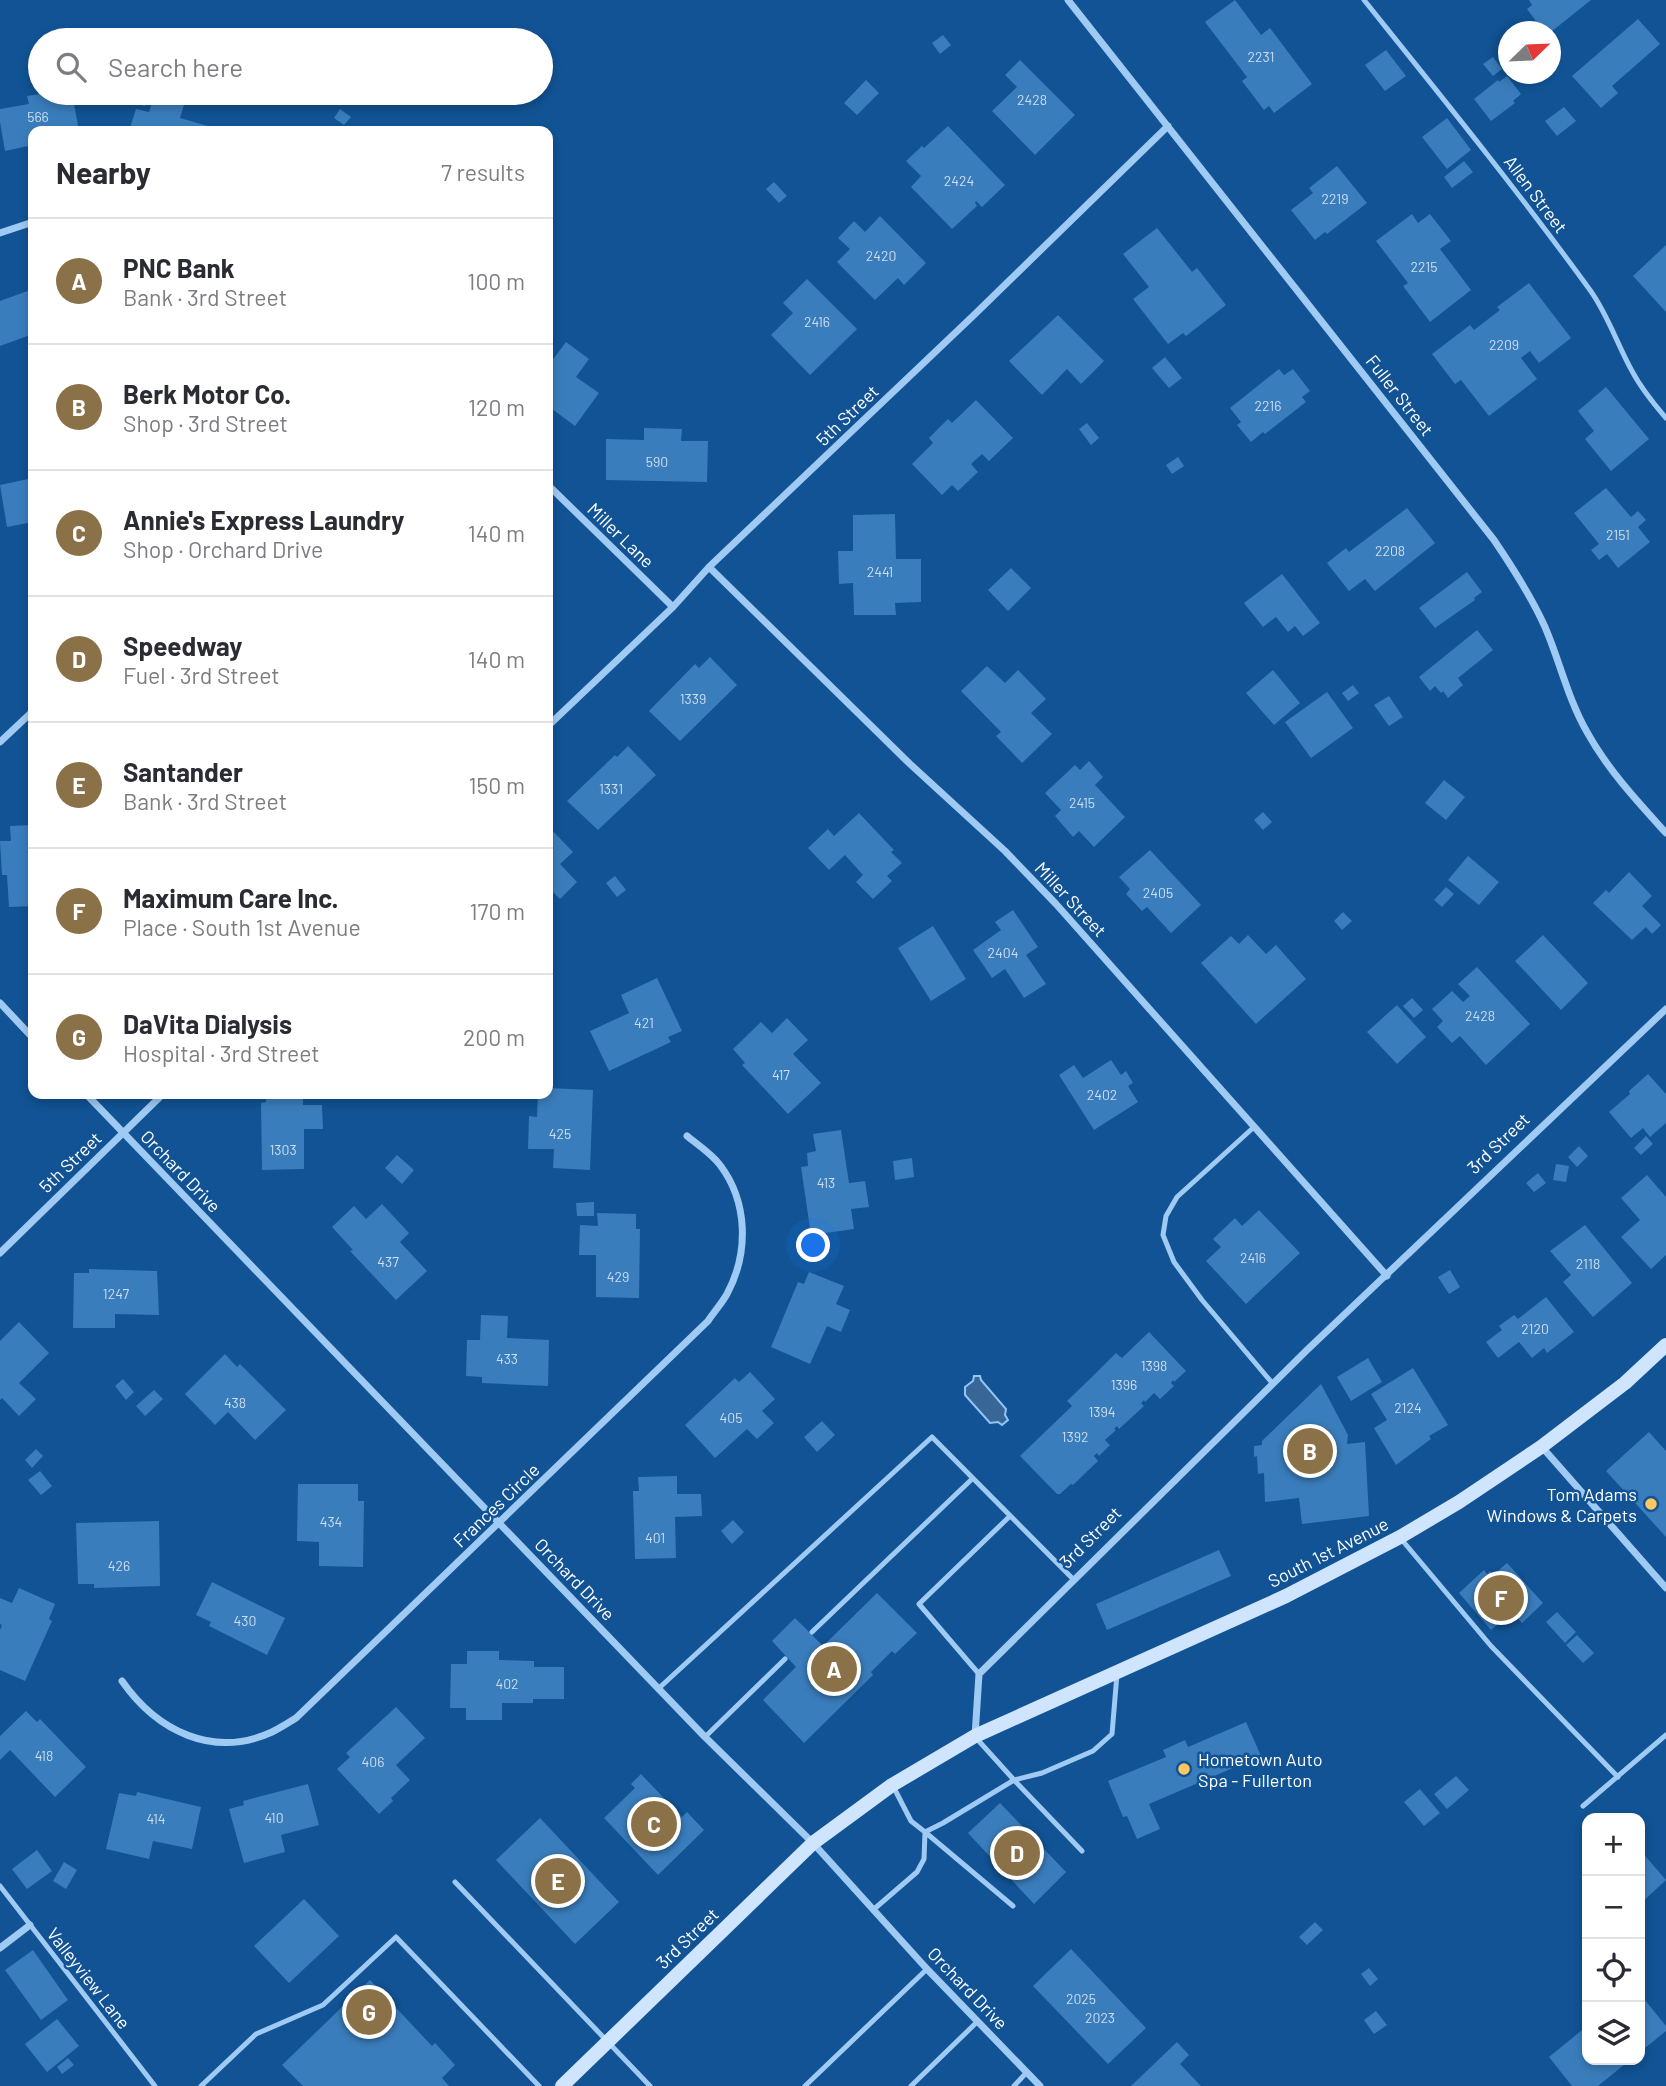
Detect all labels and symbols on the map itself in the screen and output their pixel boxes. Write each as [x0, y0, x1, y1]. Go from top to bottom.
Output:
north arrow [1498, 21, 1561, 84]
house number: 2231 [1248, 48, 1274, 65]
house number: 2428 [1017, 91, 1047, 108]
house number: 566 [27, 108, 49, 125]
street label: Allen Street [1500, 151, 1572, 237]
house number: 2424 [944, 172, 974, 189]
house number: 2219 [1321, 190, 1349, 207]
house number: 2420 [866, 247, 896, 264]
house number: 2215 [1411, 258, 1437, 275]
house number: 2416 [804, 313, 830, 330]
house number: 2209 [1489, 336, 1519, 353]
street label: Fuller Street [1362, 350, 1438, 440]
street label: 5th Street [811, 380, 883, 450]
house number: 2216 [1255, 397, 1281, 414]
house number: 590 [646, 453, 668, 470]
street label: Miller Lane [583, 498, 659, 572]
house number: 2151 [1606, 526, 1630, 543]
house number: 2208 [1375, 542, 1405, 559]
house number: 2441 [867, 563, 893, 580]
house number: 1339 [680, 690, 706, 707]
house number: 1331 [599, 780, 623, 797]
house number: 2415 [1069, 794, 1095, 811]
street label: Miller Street [1031, 857, 1111, 941]
house number: 2405 [1143, 884, 1173, 901]
house number: 2404 [988, 944, 1018, 961]
house number: 2428 [1465, 1007, 1495, 1024]
house number: 421 [634, 1014, 654, 1031]
house number: 417 [772, 1066, 790, 1083]
house number: 2402 [1087, 1086, 1117, 1103]
street label: 3rd Street [1462, 1108, 1534, 1178]
street label: Orchard Drive [136, 1125, 226, 1217]
house number: 425 [549, 1125, 571, 1142]
street label: 5th Street [34, 1127, 106, 1197]
house number: 1303 [269, 1141, 297, 1158]
house number: 413 [817, 1174, 835, 1191]
your location [796, 1228, 830, 1262]
house number: 2416 [1240, 1249, 1266, 1266]
house number: 437 [377, 1253, 399, 1270]
house number: 2118 [1576, 1255, 1600, 1272]
house number: 429 [607, 1268, 629, 1285]
house number: 1247 [103, 1285, 130, 1302]
house number: 2120 [1521, 1320, 1549, 1337]
house number: 433 [496, 1350, 518, 1367]
house number: 1398 [1141, 1357, 1167, 1374]
house number: 1396 [1111, 1376, 1137, 1393]
house number: 438 [224, 1394, 246, 1411]
house number: 2124 [1394, 1399, 1422, 1416]
house number: 1394 [1088, 1403, 1116, 1420]
house number: 405 [720, 1409, 742, 1426]
pin: B [1287, 1425, 1333, 1477]
house number: 1392 [1062, 1428, 1088, 1445]
street label: Frances Circle [448, 1458, 544, 1552]
place label: Tom Adams Windows & Carpets [1487, 1483, 1637, 1526]
marker: Tom Adams Windows & Carpets [1643, 1496, 1659, 1512]
street label: 3rd Street [1055, 1502, 1125, 1572]
street label: South 1st Avenue [1264, 1512, 1392, 1592]
house number: 434 [320, 1513, 342, 1530]
house number: 401 [645, 1529, 665, 1546]
street label: Orchard Drive [530, 1533, 620, 1625]
house number: 426 [108, 1557, 130, 1574]
pin: F [1478, 1572, 1524, 1624]
house number: 430 [234, 1612, 256, 1629]
pin: A [811, 1643, 857, 1695]
house number: 402 [495, 1675, 519, 1692]
house number: 418 [35, 1747, 53, 1764]
place label: Hometown Auto Spa - Fullerton [1198, 1748, 1323, 1791]
house number: 406 [362, 1753, 384, 1770]
marker: Hometown Auto Spa - Fullerton [1176, 1761, 1192, 1777]
pin: C [631, 1798, 677, 1850]
house number: 410 [264, 1809, 284, 1826]
house number: 414 [146, 1810, 166, 1827]
pin: D [994, 1827, 1040, 1879]
pin: E [535, 1855, 581, 1907]
street label: 3rd Street [651, 1903, 723, 1973]
street label: Valleyview Lane [43, 1923, 135, 2033]
street label: Orchard Drive [923, 1942, 1013, 2034]
pin: G [346, 1986, 392, 2038]
house number: 2025 [1066, 1990, 1096, 2007]
house number: 2023 [1085, 2009, 1115, 2026]

